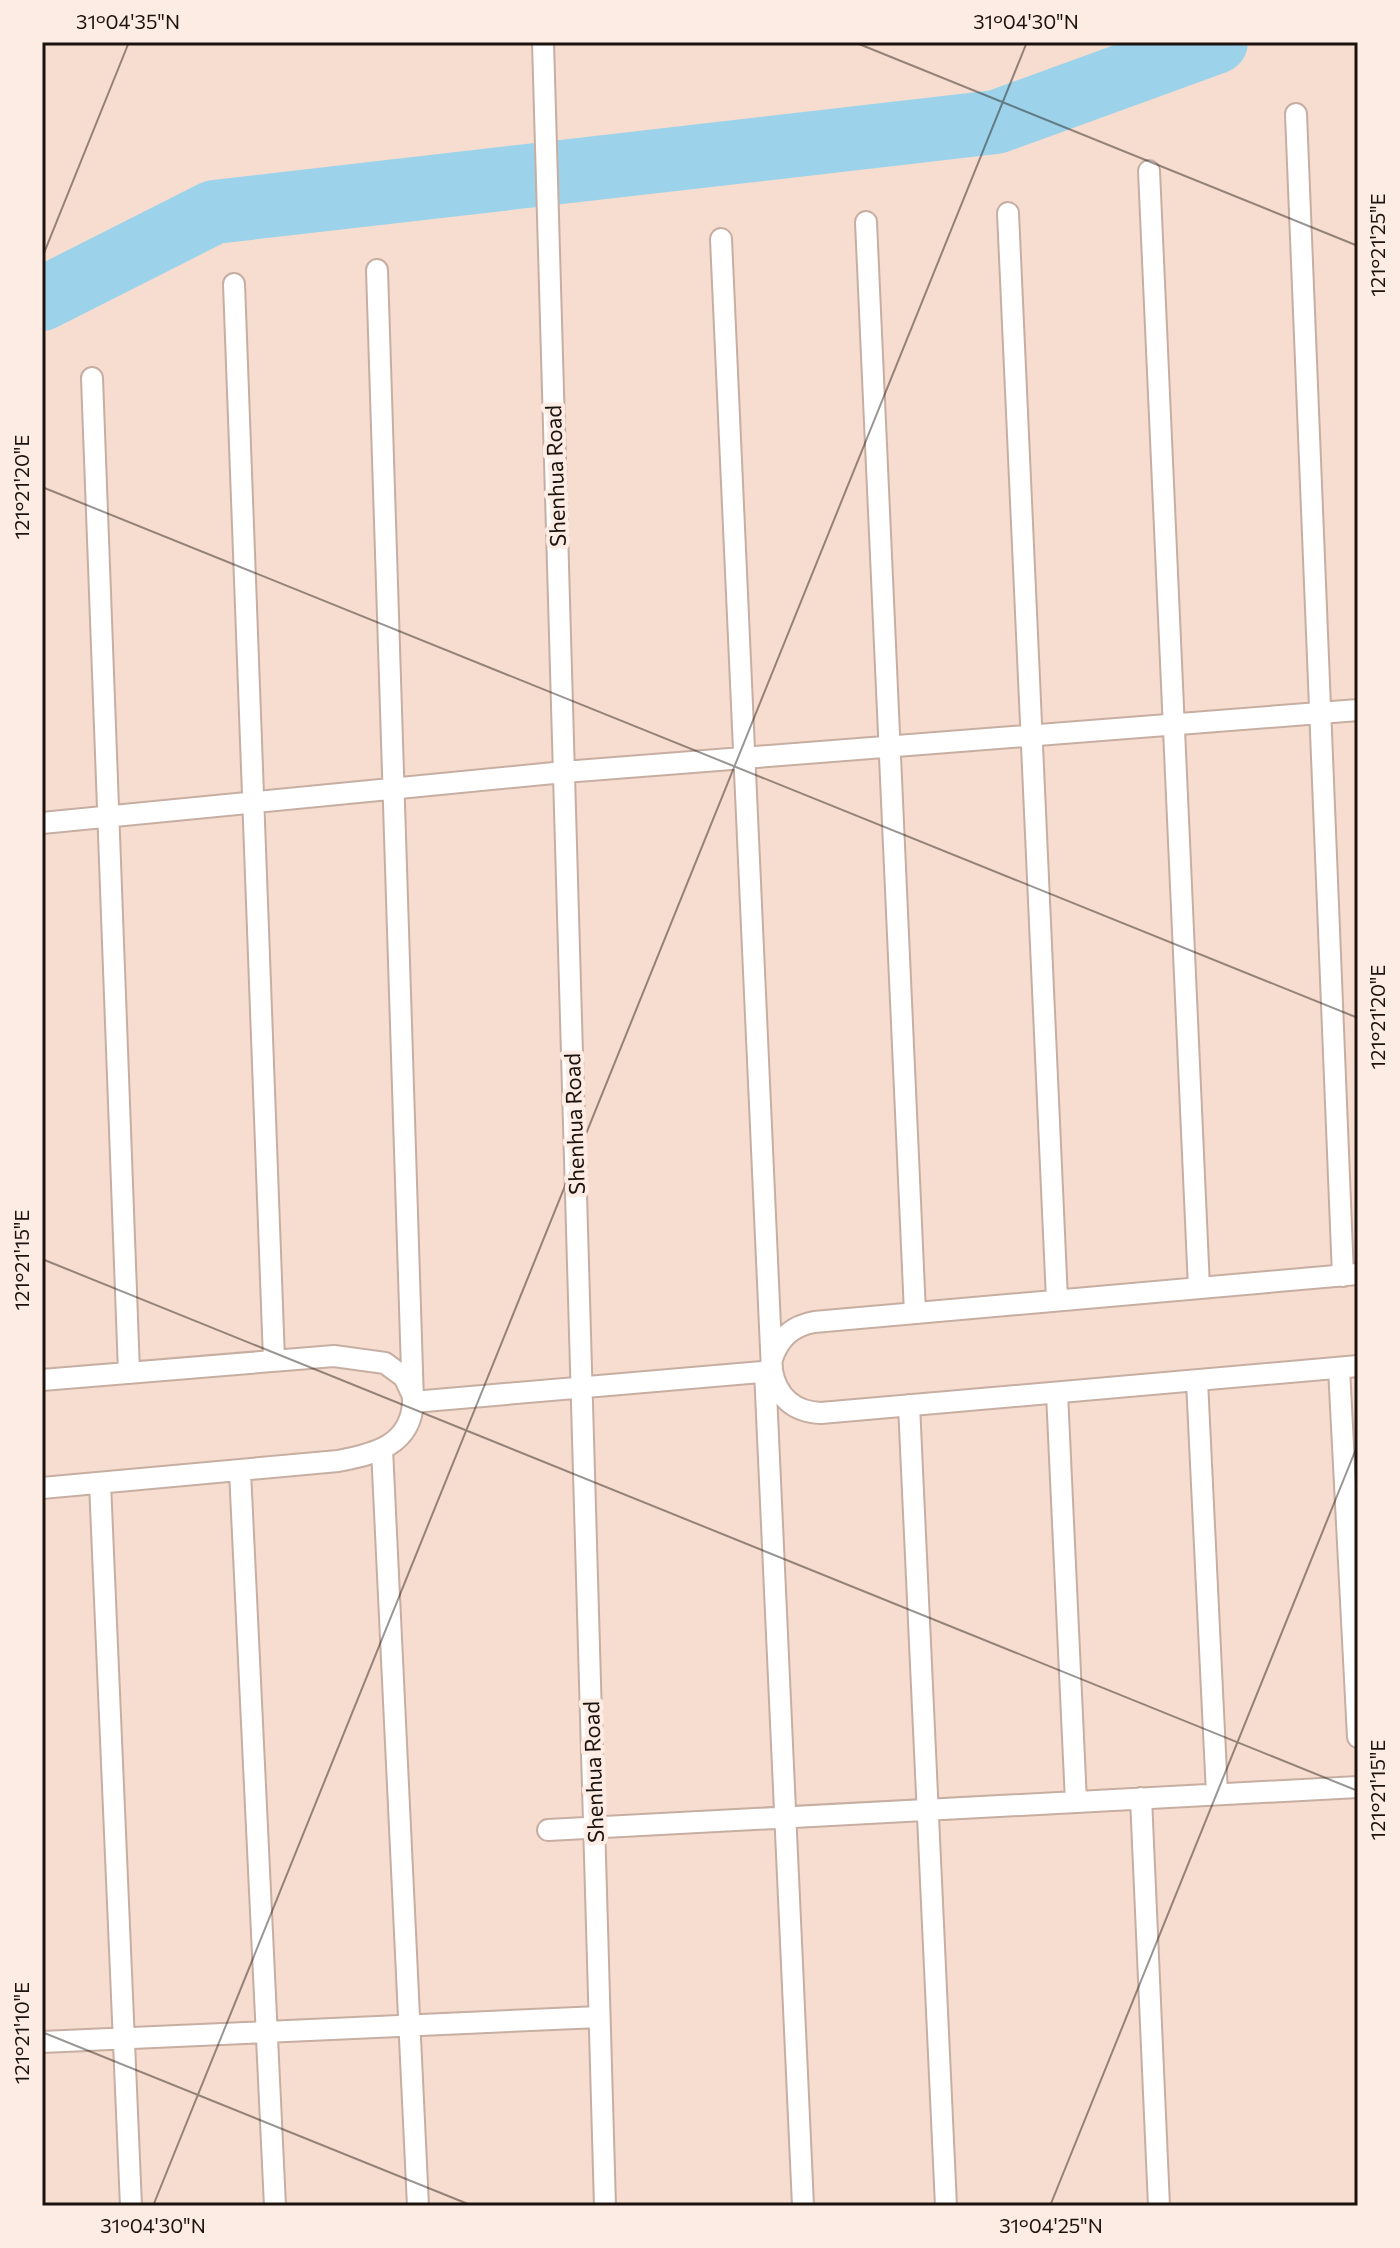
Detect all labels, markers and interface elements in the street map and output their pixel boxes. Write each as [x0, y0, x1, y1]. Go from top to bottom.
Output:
text: 31°04'35"N [76, 9, 180, 33]
text: 31°04'30"N [973, 9, 1079, 33]
text: 121°21'25"E [1365, 193, 1389, 297]
street label: Shenhua Road [539, 405, 571, 547]
text: 121°21'20"E [9, 435, 33, 539]
text: 121°21'20"E [1365, 965, 1389, 1069]
street label: Shenhua Road [558, 1053, 590, 1195]
text: 121°21'15"E [9, 1210, 33, 1310]
street label: Shenhua Road [577, 1701, 609, 1843]
text: 121°21'15"E [1365, 1740, 1389, 1840]
text: 121°21'10"E [9, 1982, 33, 2084]
text: 31°04'30"N [100, 2213, 206, 2237]
text: 31°04'25"N [999, 2213, 1103, 2237]

